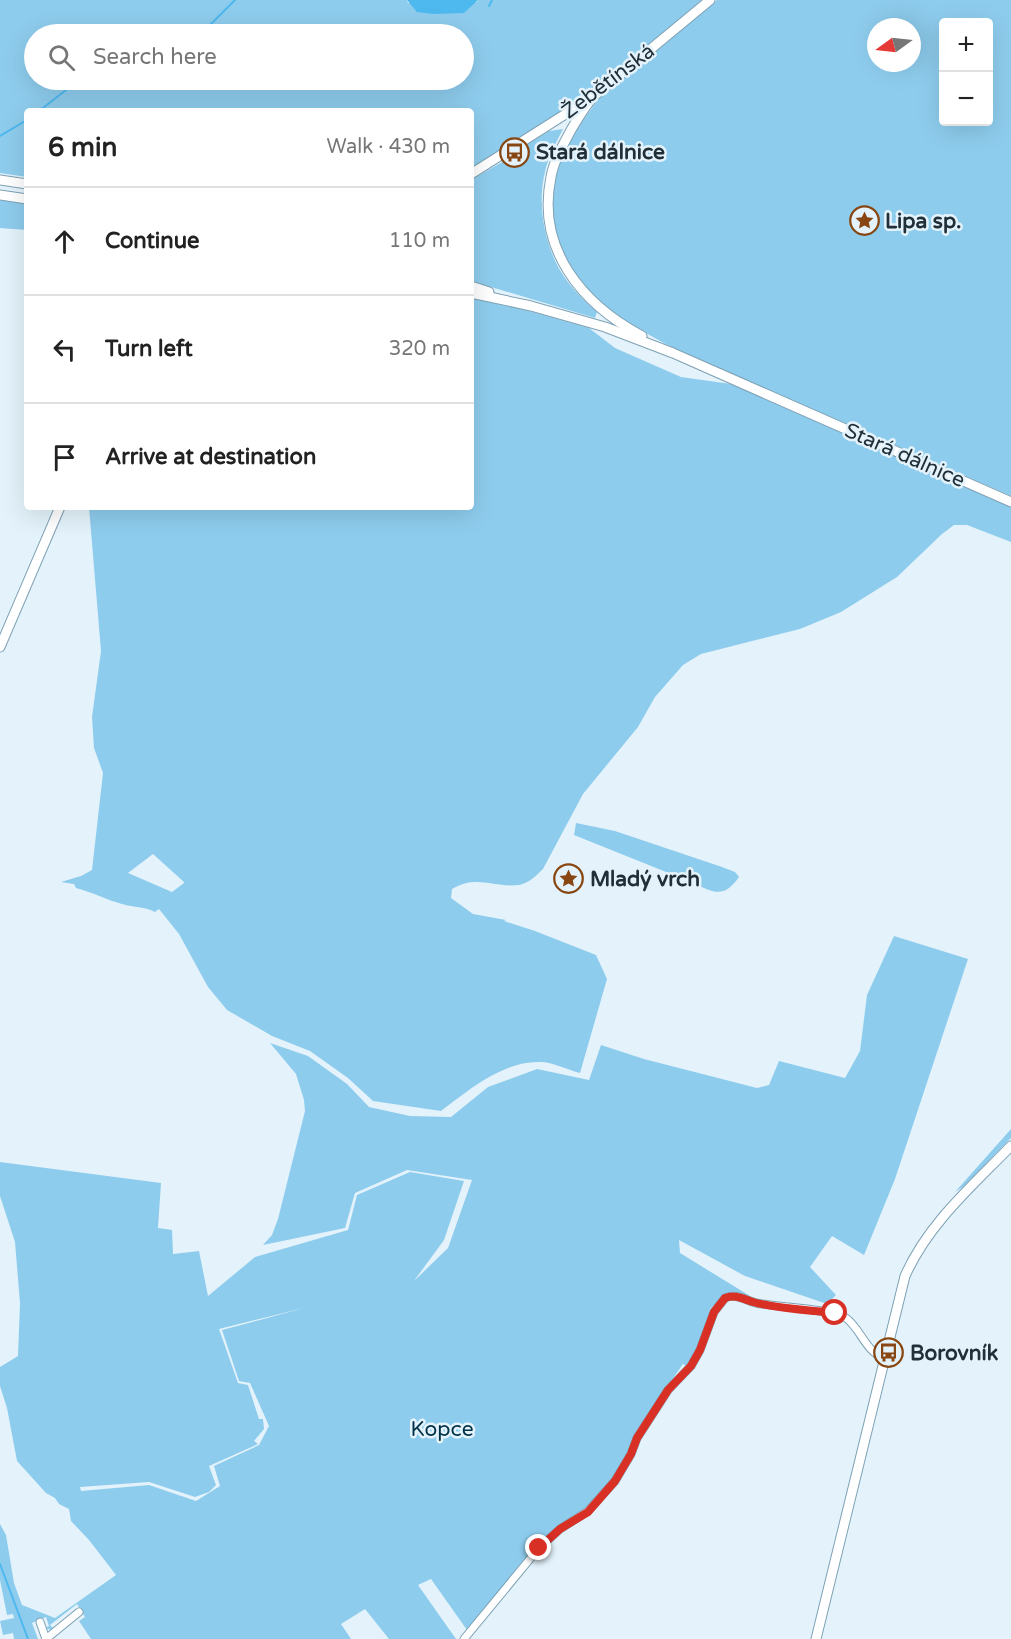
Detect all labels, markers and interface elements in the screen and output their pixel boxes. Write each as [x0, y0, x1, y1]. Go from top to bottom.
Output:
north arrow [867, 18, 921, 72]
map controls [939, 18, 993, 126]
button: + [939, 18, 993, 72]
search box [24, 24, 474, 90]
street label: Žebětínská [557, 38, 660, 124]
icon: search [45, 41, 78, 74]
text: Search here [93, 44, 217, 70]
button: − [939, 72, 993, 126]
text: 6 min [48, 132, 117, 163]
text: Walk · 430 m [327, 135, 450, 159]
bus stop icon: Stará dálnice [499, 136, 531, 168]
place label: Stará dálnice [536, 140, 665, 165]
place icon: Lipa sp. [848, 205, 880, 237]
place label: Lipa sp. [885, 209, 961, 234]
icon: ahead [48, 225, 81, 258]
text: Continue [105, 228, 200, 254]
text: 110 m [389, 229, 450, 253]
icon: left [48, 333, 81, 366]
text: Turn left [105, 336, 193, 362]
text: 320 m [389, 337, 450, 361]
street label: Stará dálnice [841, 418, 969, 493]
icon: arrive [48, 441, 81, 474]
text: Arrive at destination [105, 444, 316, 470]
place icon: Mladý vrch [553, 863, 585, 895]
place label: Mladý vrch [590, 867, 700, 892]
route start [821, 1299, 847, 1325]
bus stop icon: Borovník [873, 1337, 905, 1369]
place label: Borovník [910, 1341, 999, 1366]
park label: Kopce [410, 1417, 474, 1442]
route end [525, 1534, 551, 1560]

